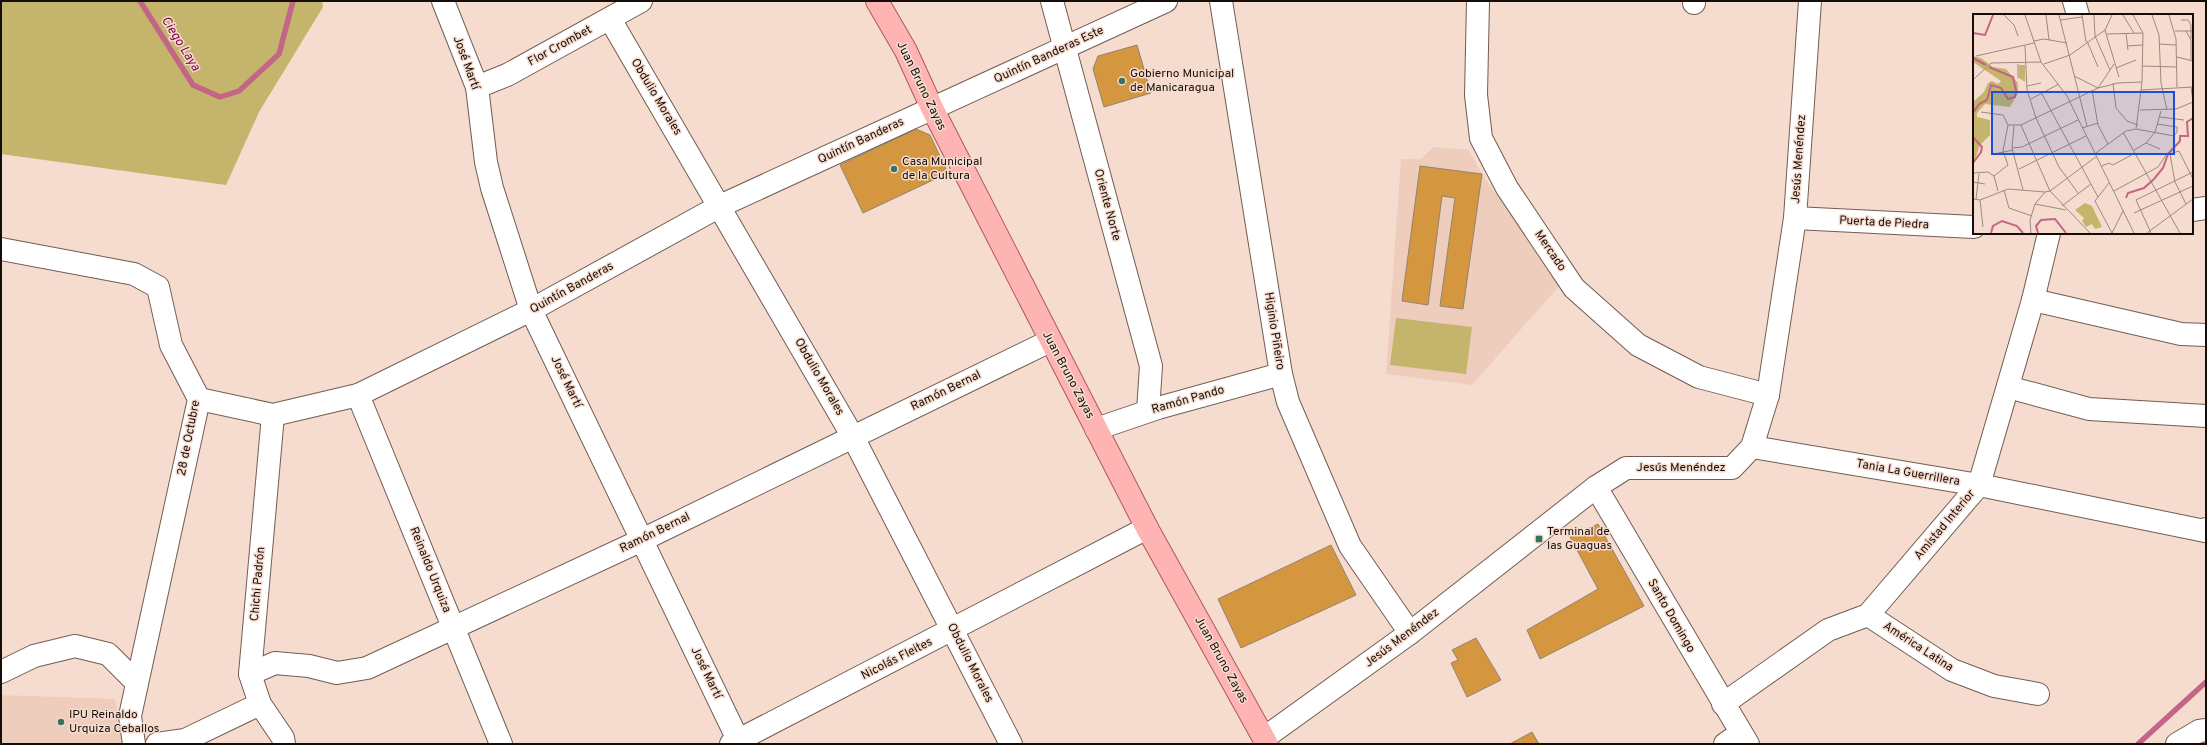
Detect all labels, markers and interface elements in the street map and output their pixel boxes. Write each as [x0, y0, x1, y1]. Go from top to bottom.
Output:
water label: Ciego Laya [157, 14, 203, 75]
inset map [1973, 14, 2193, 234]
street label: Flor Crombet [525, 22, 595, 70]
street label: Quintín Banderas Este [991, 22, 1107, 88]
street label: José Martí [449, 34, 483, 93]
street label: Juan Bruno Zayas [892, 39, 950, 133]
street label: Obdulio Morales [627, 56, 685, 138]
place label: Gobierno Municipal de Manicaragua [1130, 66, 1234, 96]
marker: Gobierno Municipal de Manicaragua [1117, 76, 1127, 86]
street label: Quintín Banderas [815, 114, 907, 168]
street label: Jesús Menéndez [1788, 114, 1810, 204]
place label: Casa Municipal de la Cultura [902, 154, 982, 184]
marker: Casa Municipal de la Cultura [889, 164, 899, 174]
street label: Oriente Norte [1090, 167, 1124, 243]
street label: Puerta de Piedra [1839, 213, 1929, 233]
street label: Mercado [1530, 227, 1570, 275]
street label: Quintín Banderas [527, 258, 617, 318]
street label: Higinio Piñeiro [1260, 291, 1288, 371]
street label: Juan Bruno Zayas [1038, 328, 1098, 422]
street label: Obdulio Morales [790, 335, 848, 419]
street label: José Martí [547, 353, 586, 412]
street label: Ramón Bernal [908, 367, 984, 415]
street label: Ramón Pando [1150, 382, 1227, 418]
street label: 28 de Octubre [174, 399, 204, 477]
street label: Tania La Guerrillera [1855, 456, 1961, 490]
street label: Jesús Menéndez [1636, 460, 1726, 476]
street label: Amistad Interior [1911, 486, 1979, 564]
street label: Ramón Bernal [617, 509, 693, 557]
place label: Terminal de las Guaguas [1547, 524, 1612, 554]
street label: Reinaldo Urquiza [405, 525, 455, 615]
marker: Terminal de las Guaguas [1534, 534, 1544, 544]
street label: Chichi Padrón [247, 546, 269, 622]
street label: Santo Domingo [1643, 576, 1699, 656]
street label: Jesús Menéndez [1362, 605, 1442, 671]
street label: Juan Bruno Zayas [1190, 614, 1252, 706]
street label: América Latina [1880, 618, 1956, 676]
street label: Obdulio Morales [943, 621, 997, 705]
street label: Nicolás Fleites [859, 634, 935, 684]
street label: José Martí [687, 644, 726, 703]
place label: IPU Reinaldo Urquiza Ceballos [69, 707, 159, 737]
marker: IPU Reinaldo Urquiza Ceballos [56, 717, 66, 727]

